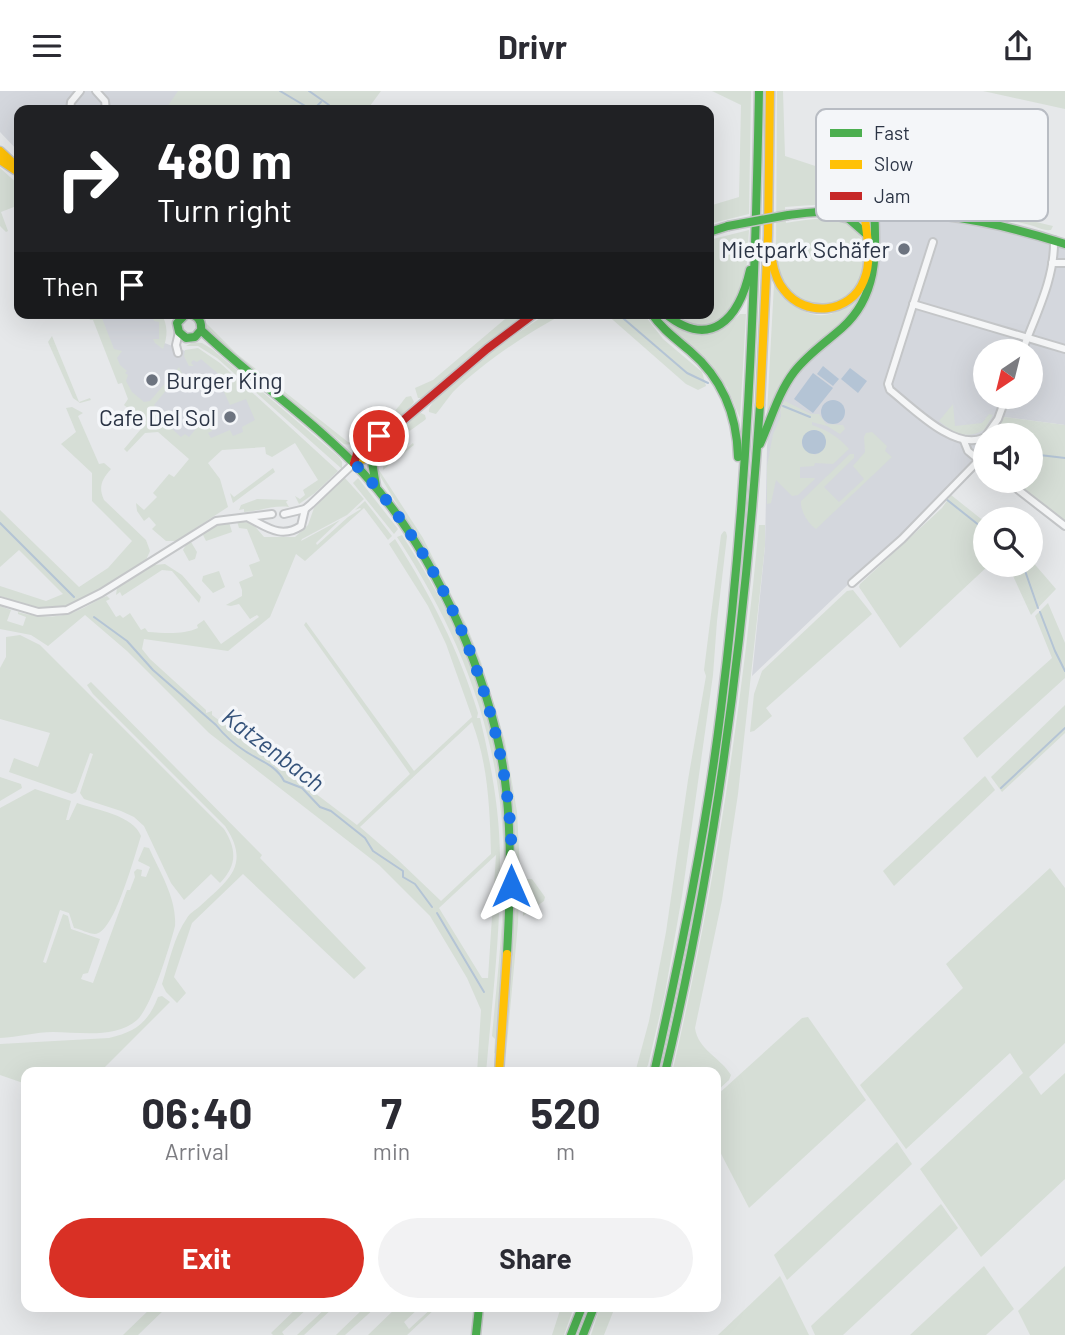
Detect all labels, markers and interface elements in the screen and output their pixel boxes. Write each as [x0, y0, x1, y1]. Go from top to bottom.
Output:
icon: menu [28, 27, 66, 65]
text: Drivr [498, 27, 567, 65]
icon: share [999, 27, 1037, 65]
legend [816, 109, 1048, 221]
text: Fast [874, 121, 910, 144]
text: 480 m [157, 130, 292, 189]
icon: right [42, 133, 133, 224]
text: Slow [874, 152, 913, 175]
text: Jam [874, 184, 910, 207]
text: Turn right [157, 190, 292, 228]
place label: Mietpark Schäfer [721, 235, 891, 263]
marker: Mietpark Schäfer [896, 241, 912, 257]
icon: arrive [113, 266, 151, 304]
text: Then [42, 270, 99, 301]
north arrow [973, 339, 1043, 409]
map controls [973, 339, 1043, 577]
place label: Burger King [166, 366, 283, 394]
marker: Burger King [144, 372, 160, 388]
place label: Cafe Del Sol [99, 403, 216, 431]
pin [349, 406, 409, 466]
marker: Cafe Del Sol [222, 409, 238, 425]
icon: arrive [360, 417, 398, 455]
button: sound [973, 423, 1043, 493]
button: search [973, 507, 1043, 577]
water label: Katzenbach [217, 701, 331, 797]
position arrow [474, 849, 548, 923]
text: 06:40 [141, 1087, 253, 1137]
text: 7 [381, 1087, 402, 1137]
text: 520 [531, 1087, 601, 1137]
text: Arrival [165, 1137, 229, 1165]
text: min [373, 1137, 410, 1165]
text: m [556, 1137, 575, 1165]
button: Exit [49, 1218, 364, 1298]
button: Share [378, 1218, 693, 1298]

